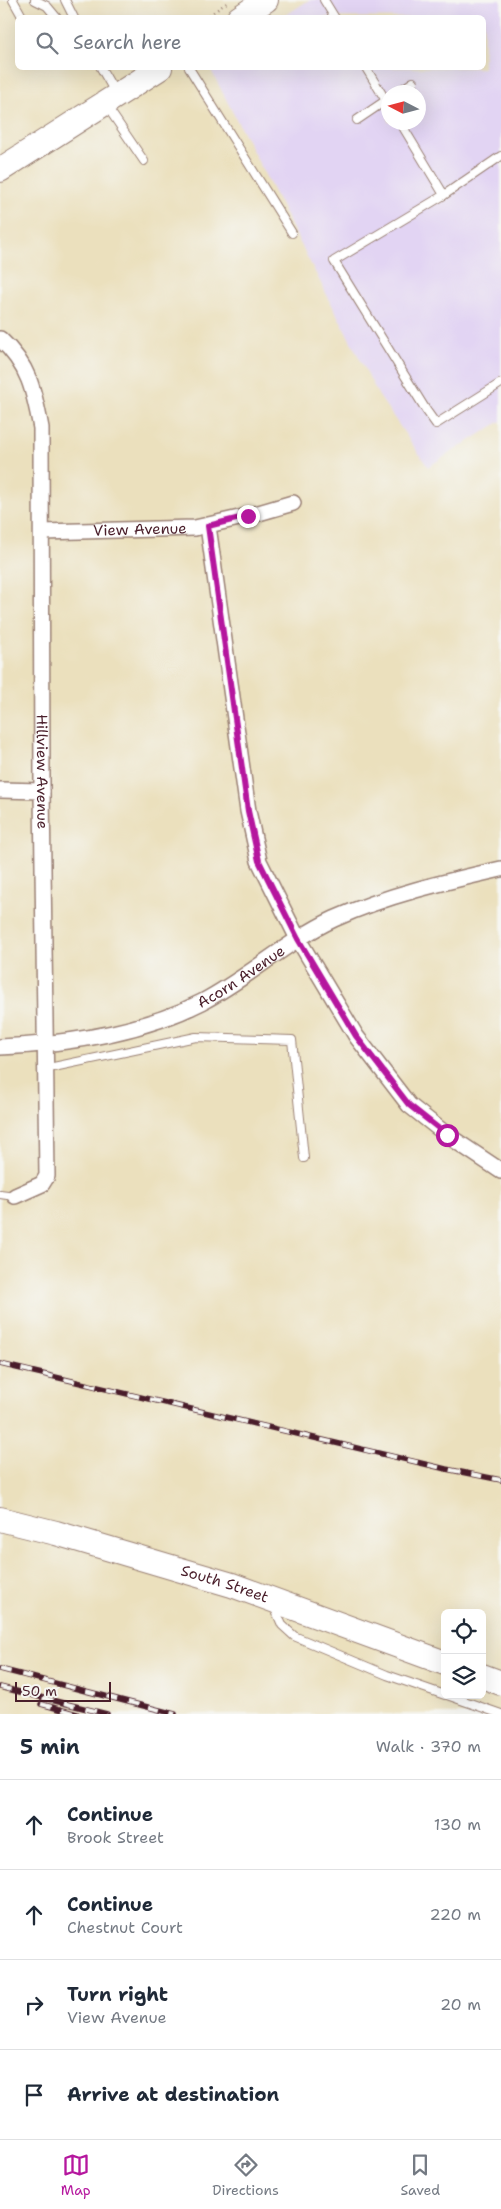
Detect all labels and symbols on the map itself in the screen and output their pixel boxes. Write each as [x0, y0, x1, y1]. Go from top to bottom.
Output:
north arrow [381, 85, 426, 130]
route end [237, 505, 260, 528]
street label: View Avenue [93, 518, 187, 541]
street label: Hillview Avenue [32, 714, 52, 829]
street label: Acorn Avenue [194, 941, 289, 1013]
route start [436, 1124, 459, 1147]
street label: South Street [179, 1560, 271, 1608]
scale bar [15, 1679, 111, 1702]

